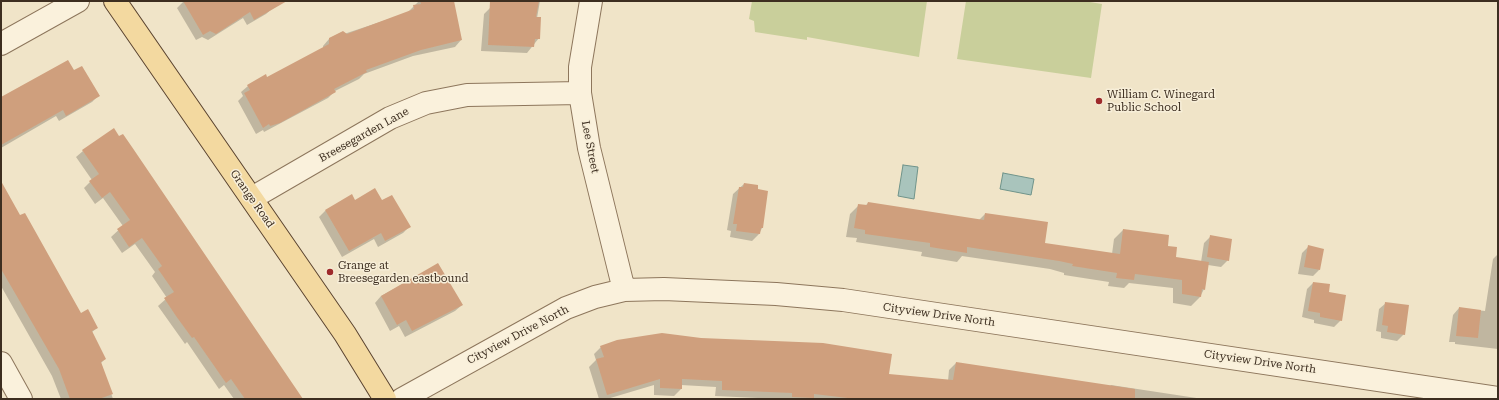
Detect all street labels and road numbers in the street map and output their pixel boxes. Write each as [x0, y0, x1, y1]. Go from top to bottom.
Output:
street label: Breesegarden Lane [317, 105, 411, 165]
street label: Lee Street [578, 120, 602, 174]
street label: Grange Road [227, 167, 277, 231]
street label: Cityview Drive North [882, 301, 996, 329]
street label: Cityview Drive North [465, 303, 571, 367]
street label: Cityview Drive North [1203, 348, 1317, 376]

